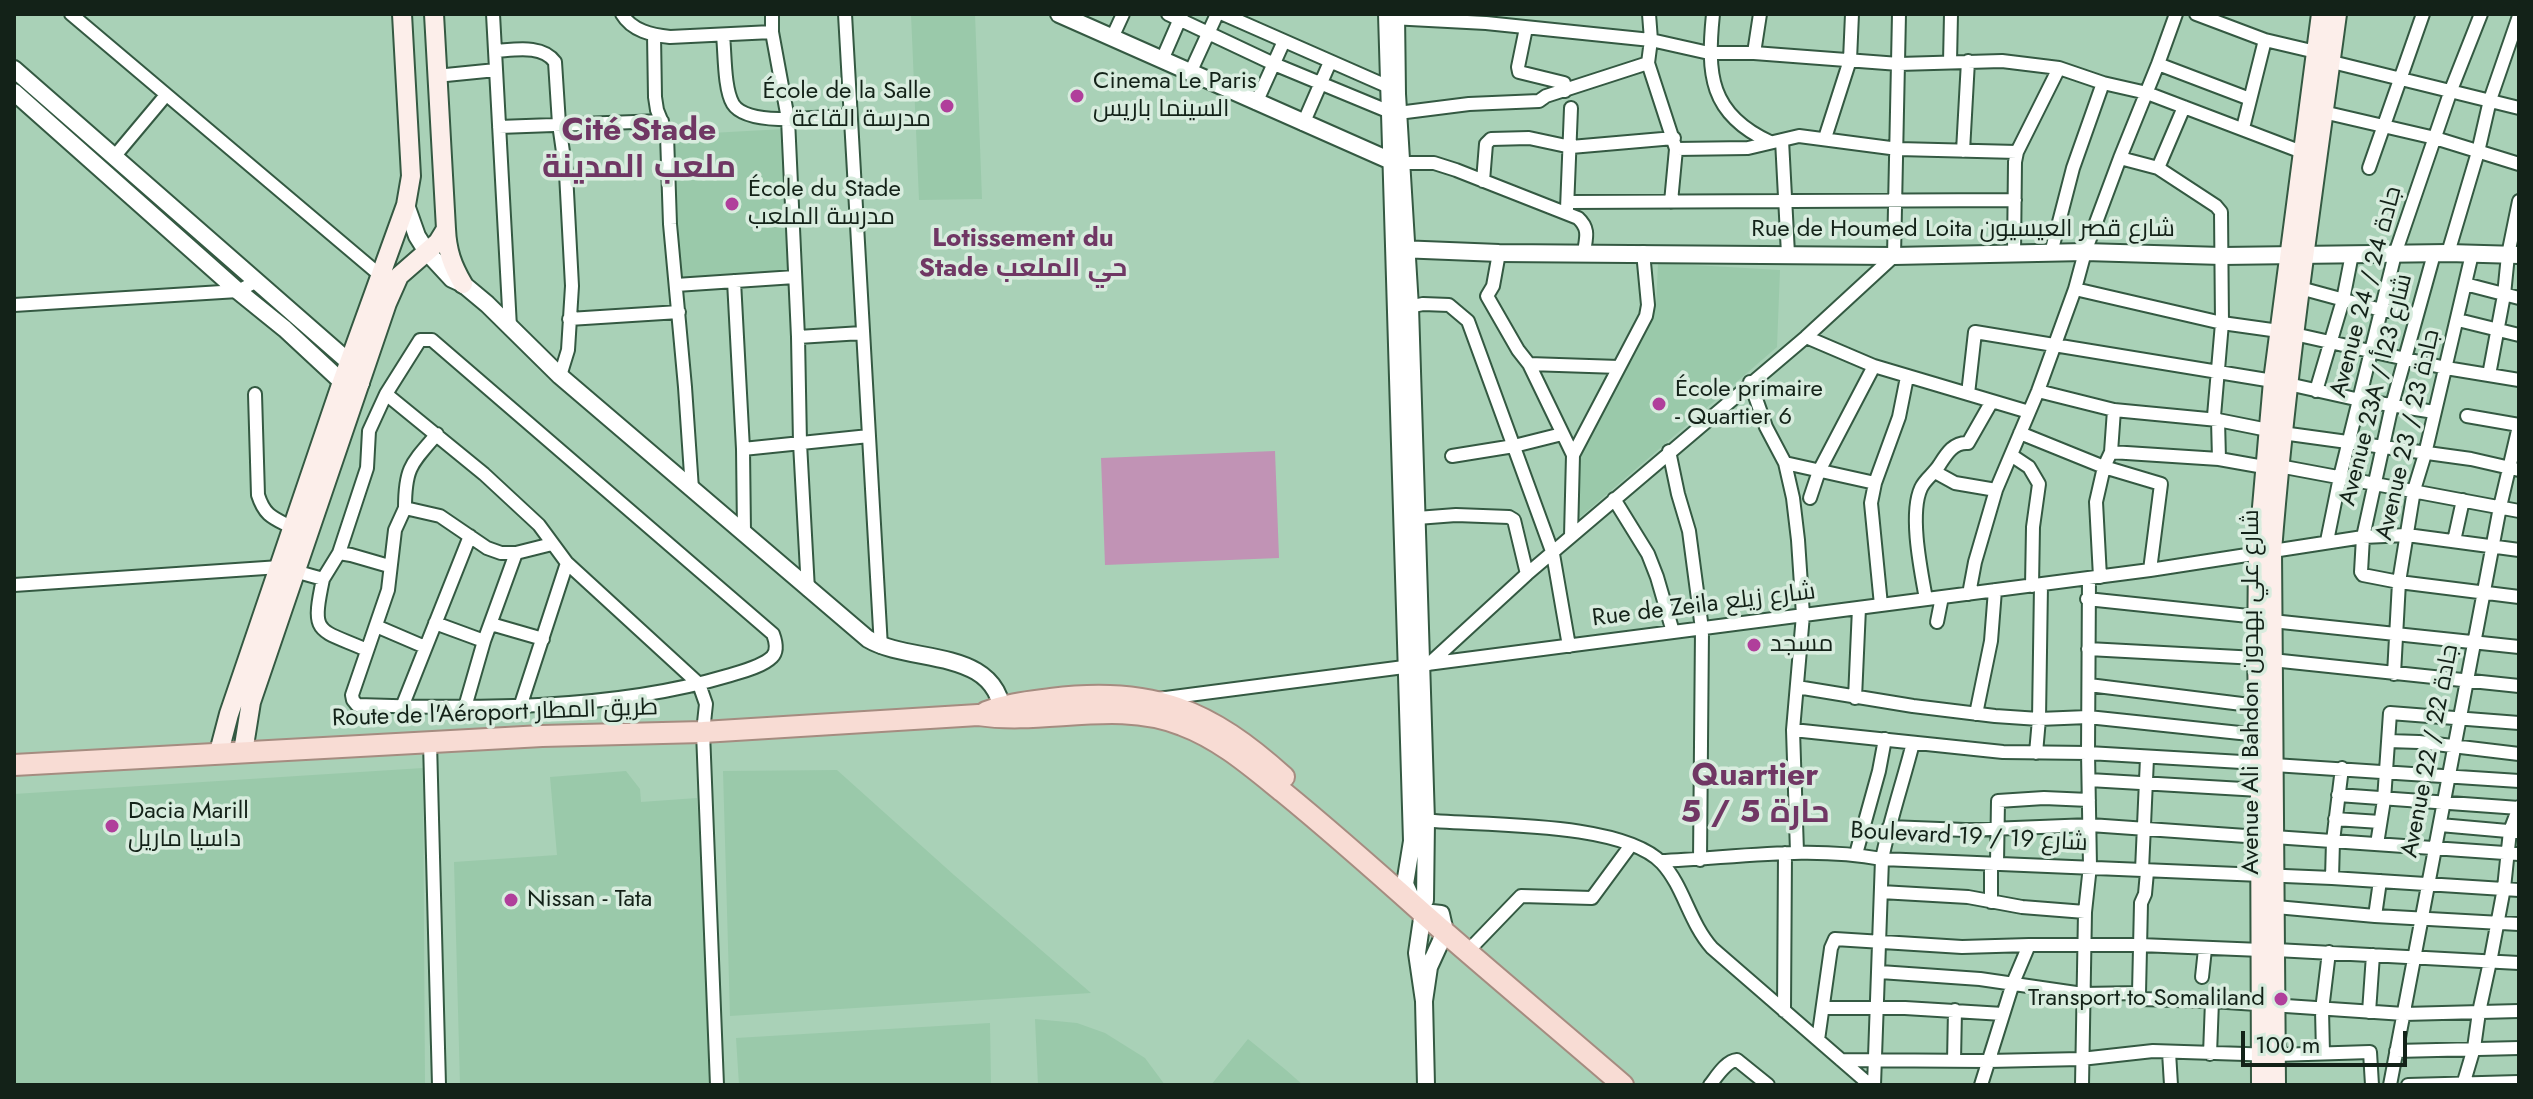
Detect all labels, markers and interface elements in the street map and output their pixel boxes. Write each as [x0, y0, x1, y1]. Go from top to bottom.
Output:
place label: Cinema Le Paris السينما باريس [1093, 68, 1257, 124]
place label: École de la Salle مدرسة القاعة [763, 78, 931, 134]
marker: Cinema Le Paris السينما باريس [1068, 87, 1086, 105]
marker: École de la Salle مدرسة القاعة [938, 97, 956, 115]
district label: Cité Stade ملعب المدينة [542, 113, 736, 188]
place label: École du Stade مدرسة الملعب [748, 176, 901, 232]
street label: Avenue 24 / جادة 24 [2325, 183, 2409, 401]
marker: École du Stade مدرسة الملعب [723, 195, 741, 213]
street label: Rue de Houmed Loita شارع قصر العيسيون [1751, 216, 2175, 244]
district label: Lotissement du Stade حي الملعب [919, 224, 1127, 286]
street label: Avenue 23A / شارع 23أ [2334, 271, 2420, 509]
street label: Avenue 23 / جادة 23 [2371, 327, 2447, 543]
place label: École primaire - Quartier 6 [1675, 376, 1823, 432]
marker: École primaire - Quartier 6 [1650, 395, 1668, 413]
street label: Avenue Ali Bahdon شارع علي بهدون [2238, 509, 2266, 875]
street label: Rue de Zeila شارع زيلع [1591, 578, 1817, 634]
place label: مسجد [1770, 631, 1833, 659]
marker: مسجد [1745, 636, 1763, 654]
street label: Avenue 22 / جادة 22 [2396, 642, 2466, 860]
street label: Route de l'Aéroport طريق المطار [331, 694, 659, 734]
district label: Quartier 5 / حارة 5 [1680, 758, 1830, 833]
place label: Dacia Marill داسيا ماريل [128, 798, 249, 854]
marker: Dacia Marill داسيا ماريل [103, 817, 121, 835]
street label: Boulevard 19 / شارع 19 [1850, 817, 2088, 859]
place label: Nissan - Tata [527, 886, 652, 914]
marker: Nissan - Tata [502, 891, 520, 909]
place label: Transport to Somaliland [2028, 985, 2265, 1013]
marker: Transport to Somaliland [2272, 990, 2290, 1008]
scale bar [2245, 1015, 2411, 1065]
text: 100 m [2255, 1027, 2321, 1062]

